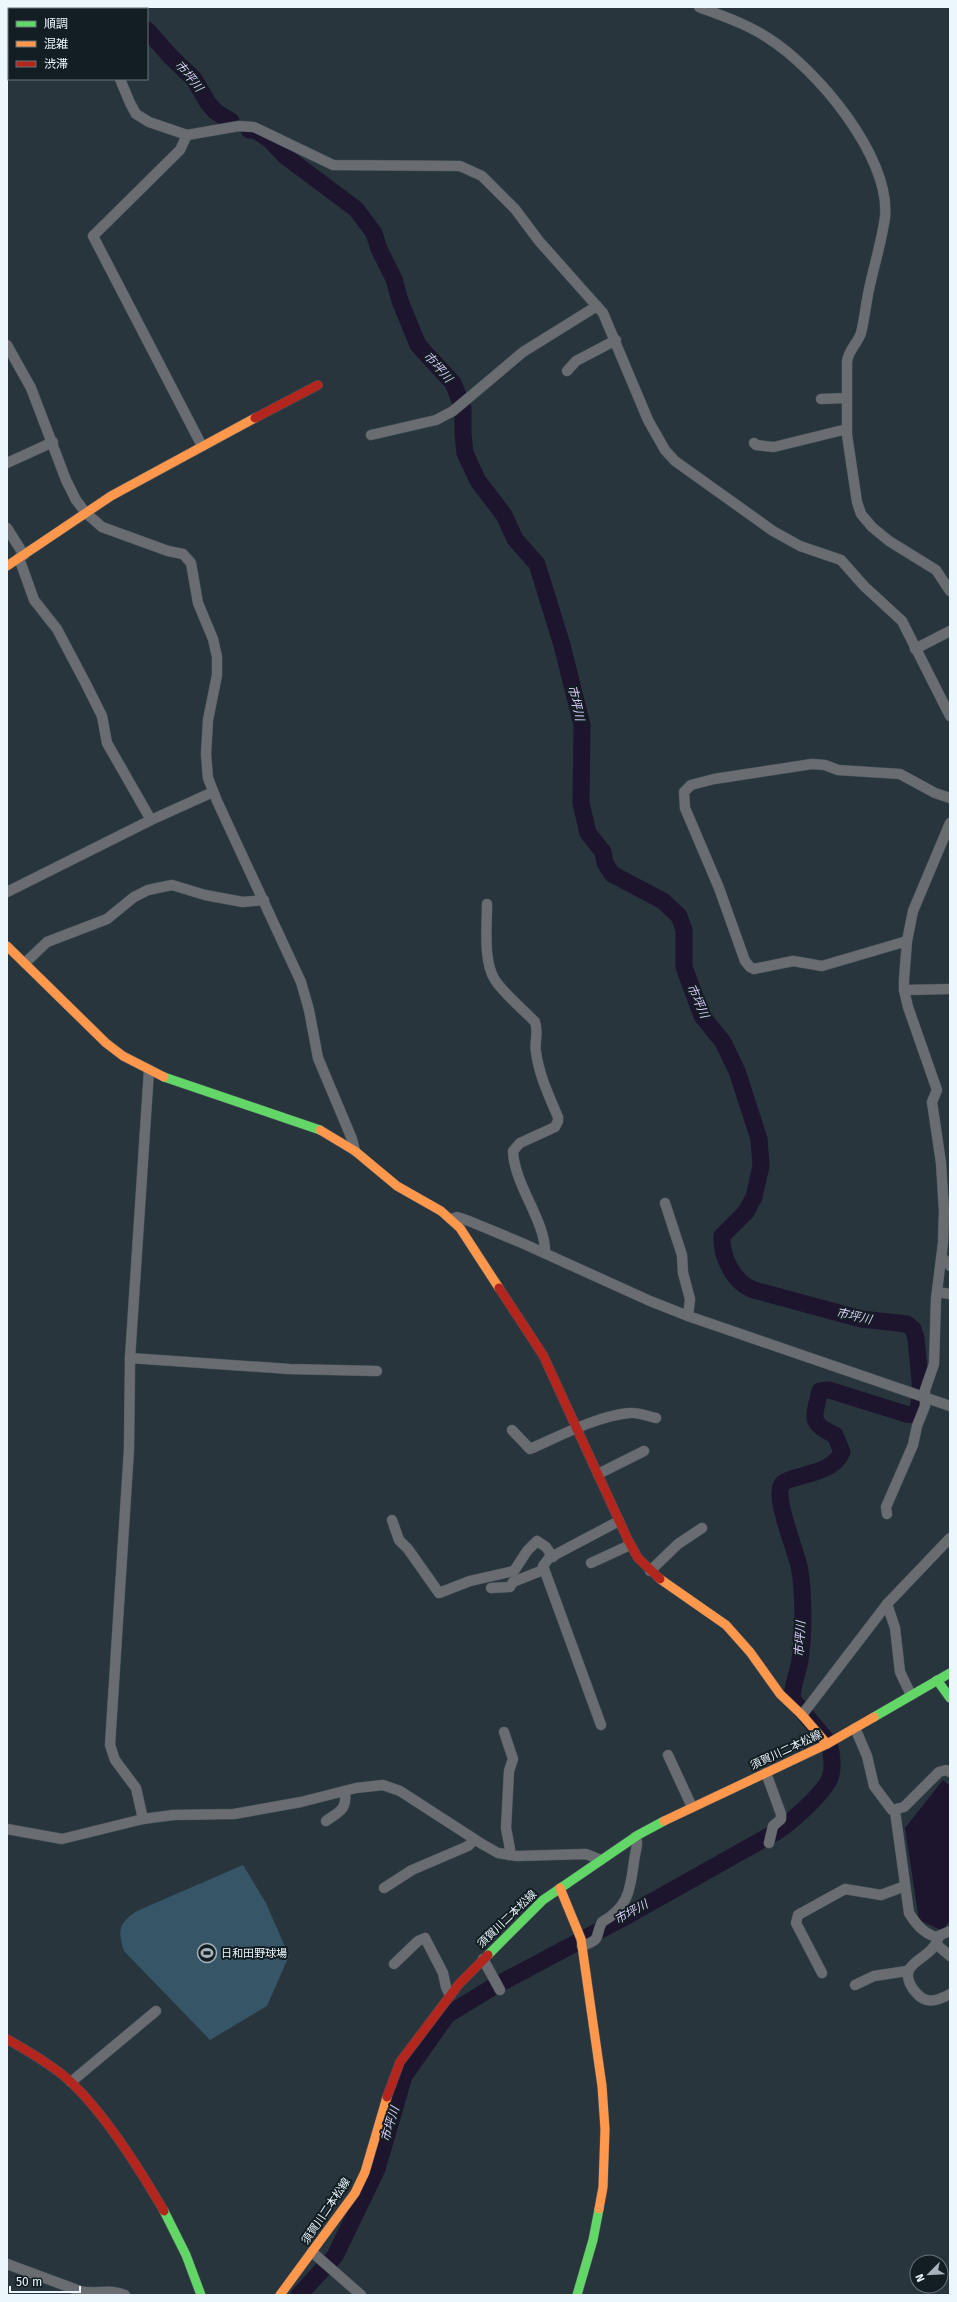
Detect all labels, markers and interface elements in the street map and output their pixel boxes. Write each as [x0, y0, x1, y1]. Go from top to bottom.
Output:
legend [8, 8, 148, 80]
text: 順調 [44, 17, 68, 31]
text: 混雑 [44, 37, 68, 51]
text: 渋滞 [44, 57, 68, 71]
water label: 市坪川 [172, 58, 207, 96]
water label: 市坪川 [421, 349, 457, 387]
water label: 市坪川 [565, 684, 587, 724]
water label: 市坪川 [684, 982, 713, 1022]
water label: 市坪川 [835, 1305, 875, 1327]
water label: 市坪川 [792, 1619, 808, 1657]
street label: 須賀川二本松線 [748, 1728, 824, 1772]
street label: 須賀川二本松線 [475, 1888, 539, 1950]
water label: 市坪川 [612, 1896, 652, 1927]
sports icon: 日和田野球場 [196, 1942, 218, 1964]
place label: 日和田野球場 [221, 1947, 287, 1960]
water label: 市坪川 [378, 2103, 403, 2143]
street label: 須賀川二本松線 [299, 2175, 353, 2247]
north arrow [909, 2254, 949, 2294]
scale bar [10, 2268, 80, 2294]
text: N [913, 2272, 928, 2284]
text: 50 m [16, 2275, 42, 2289]

